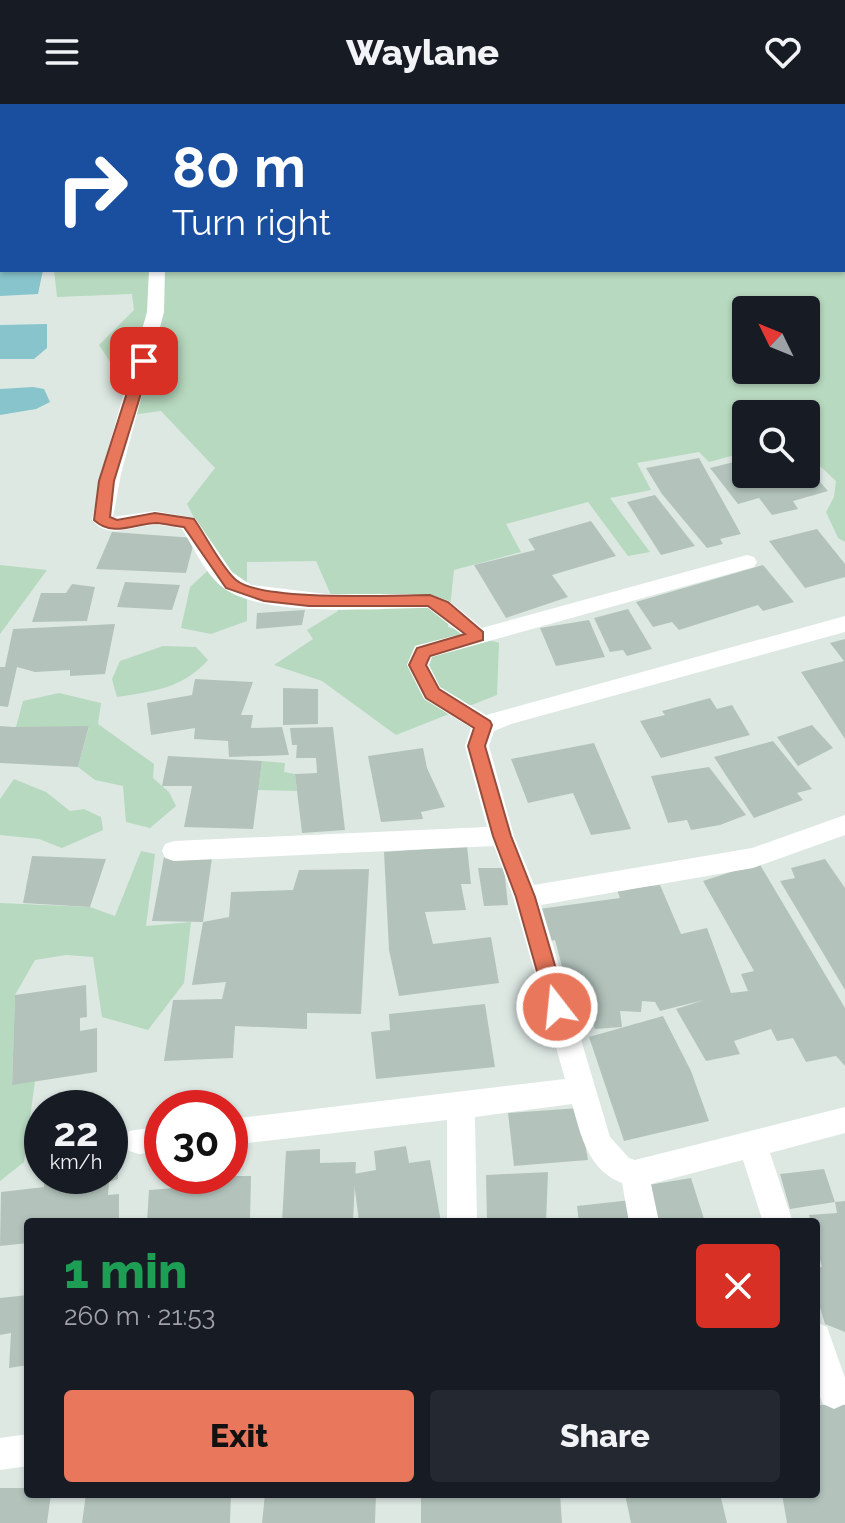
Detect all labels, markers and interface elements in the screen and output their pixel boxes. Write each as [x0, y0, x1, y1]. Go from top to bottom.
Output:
icon: menu [40, 30, 84, 74]
icon: heart [761, 30, 805, 74]
text: Waylane [346, 31, 499, 73]
text: 80 m [172, 134, 306, 200]
icon: right [40, 136, 144, 240]
text: Turn right [172, 201, 331, 243]
north arrow [732, 296, 820, 384]
map controls [732, 296, 820, 488]
pin [110, 327, 178, 395]
icon: arrive [122, 339, 166, 383]
button: search [732, 400, 820, 488]
position arrow [515, 965, 599, 1049]
speed limit sign: 30 [144, 1090, 248, 1194]
text: 22 [53, 1108, 99, 1155]
text: km/h [50, 1150, 102, 1174]
text: 1 min [64, 1243, 187, 1299]
button: close [696, 1244, 780, 1328]
text: 260 m · 21:53 [64, 1301, 215, 1331]
button: Exit [64, 1390, 414, 1482]
button: Share [430, 1390, 780, 1482]

